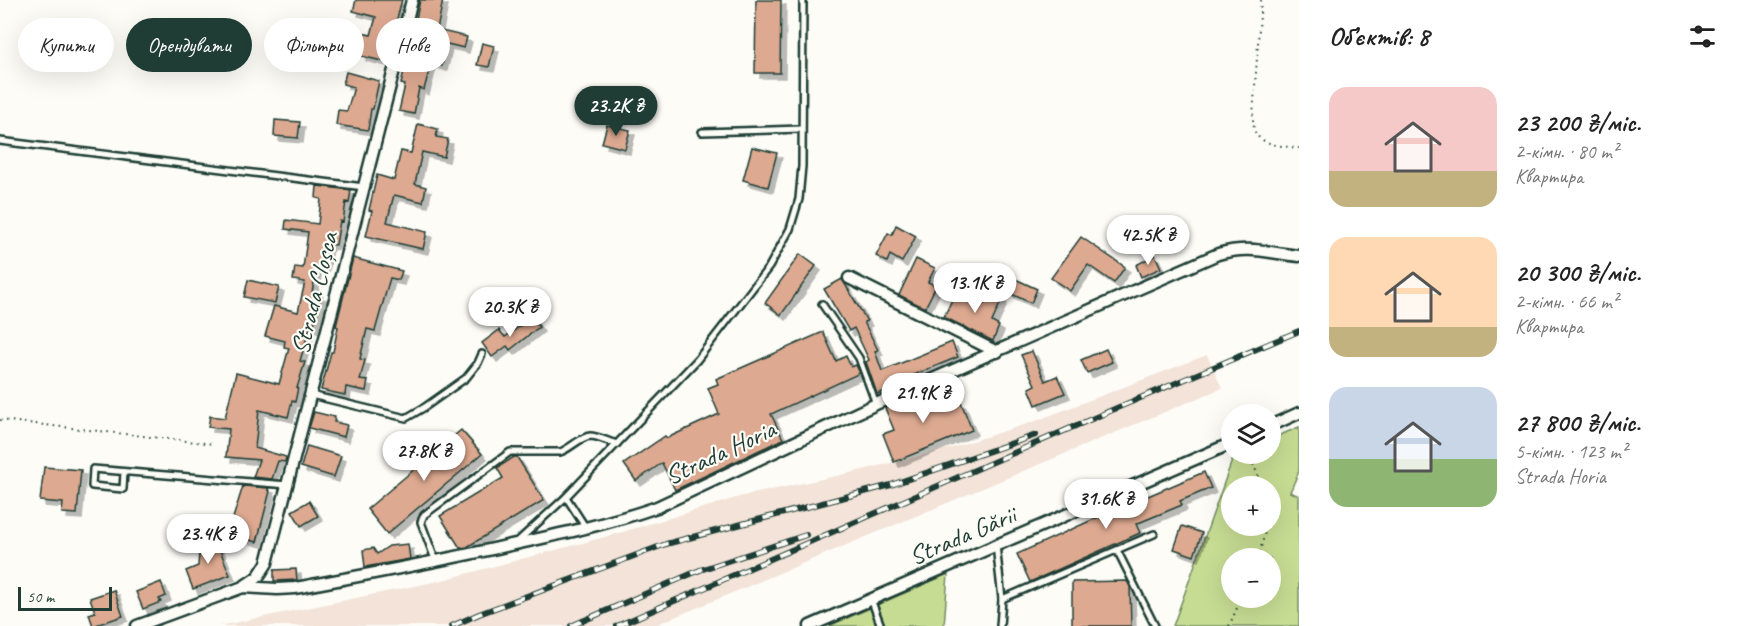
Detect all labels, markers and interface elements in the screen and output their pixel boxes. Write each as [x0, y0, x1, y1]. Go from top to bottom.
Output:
chip: Купити [18, 18, 114, 72]
chip: Орендувати [126, 18, 252, 72]
chip: Фільтри [264, 18, 364, 72]
chip: Нове [376, 18, 450, 72]
text: Об’єктів: 8 [1329, 20, 1429, 53]
icon: filters [1686, 20, 1719, 53]
pin: 23.2K ₴ [561, 86, 671, 137]
text: 23.2K ₴ [588, 93, 644, 118]
text: 23 200 ₴/міс. [1515, 106, 1641, 139]
icon: home [1377, 111, 1449, 183]
text: 2-кімн. · 80 m² [1515, 139, 1618, 164]
text: Квартира [1515, 164, 1583, 189]
pin: 42.5K ₴ [1093, 215, 1203, 266]
text: 42.5K ₴ [1121, 222, 1175, 247]
street label: Strada Cloșca [283, 227, 346, 358]
text: 20 300 ₴/міс. [1515, 256, 1641, 289]
icon: home [1377, 261, 1449, 333]
pin: 13.1K ₴ [920, 263, 1030, 314]
text: 13.1K ₴ [947, 270, 1003, 295]
pin: 20.3K ₴ [455, 287, 565, 338]
text: 2-кімн. · 66 m² [1515, 289, 1618, 314]
text: 20.3K ₴ [482, 294, 538, 319]
text: Квартира [1515, 314, 1583, 339]
pin: 21.9K ₴ [868, 373, 978, 424]
text: 21.9K ₴ [896, 380, 950, 405]
map controls [1221, 404, 1281, 608]
button: layers [1221, 404, 1281, 464]
text: 27 800 ₴/міс. [1515, 406, 1640, 439]
icon: home [1377, 411, 1449, 483]
street label: Strada Horia [660, 412, 782, 492]
pin: 27.8K ₴ [369, 431, 479, 482]
text: 27.8K ₴ [396, 438, 452, 463]
text: 5-кімн. · 123 m² [1515, 439, 1627, 464]
text: Strada Horia [1515, 464, 1606, 489]
button: + [1221, 476, 1281, 536]
pin: 31.6K ₴ [1051, 479, 1161, 530]
text: 31.6K ₴ [1078, 486, 1134, 511]
street label: Strada Gării [904, 497, 1023, 573]
pin: 23.4K ₴ [153, 514, 263, 565]
text: 23.4K ₴ [180, 521, 236, 546]
button: − [1221, 548, 1281, 608]
scale bar [18, 584, 112, 612]
text: 50 m [27, 587, 54, 607]

